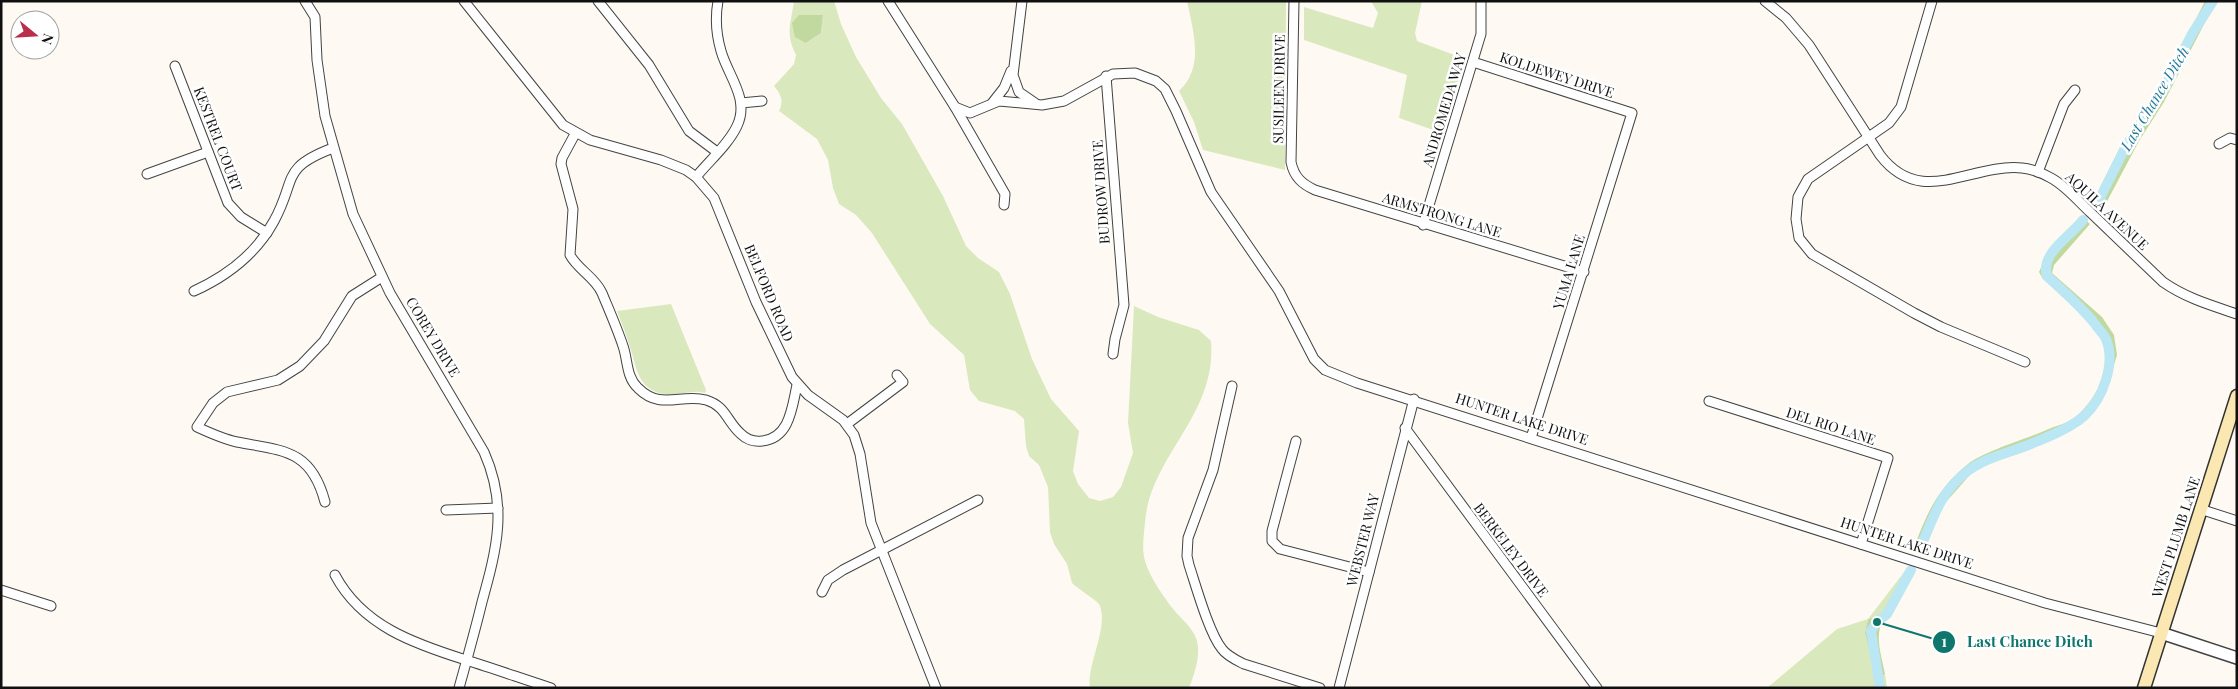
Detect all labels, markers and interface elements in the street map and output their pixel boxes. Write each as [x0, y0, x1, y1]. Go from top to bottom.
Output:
north arrow [10, 10, 60, 60]
text: N [37, 31, 58, 47]
street label: SUSILEEN DRIVE [1268, 34, 1289, 144]
water label: Last Chance Ditch [2115, 43, 2193, 155]
street label: KOLDEWEY DRIVE [1498, 47, 1617, 102]
street label: ANDROMEDA WAY [1417, 50, 1470, 170]
street label: KESTREL COURT [190, 84, 247, 194]
street label: BUDROW DRIVE [1087, 139, 1114, 245]
street label: AQUILA AVENUE [2061, 167, 2153, 254]
street label: ARMSTRONG LANE [1379, 187, 1504, 242]
street label: YUMA LANE [1548, 232, 1589, 313]
street label: BELFORD ROAD [740, 241, 799, 344]
street label: COREY DRIVE [402, 293, 465, 380]
street label: HUNTER LAKE DRIVE [1453, 388, 1591, 449]
street label: DEL RIO LANE [1784, 402, 1878, 449]
street label: WEST PLUMB LANE [2147, 474, 2204, 601]
street label: WEBSTER WAY [1342, 491, 1383, 589]
street label: BERKELEY DRIVE [1470, 499, 1553, 601]
street label: HUNTER LAKE DRIVE [1838, 512, 1976, 573]
callout: Last Chance Ditch [1932, 627, 2103, 657]
text: 1 [1941, 631, 1947, 651]
text: Last Chance Ditch [1967, 631, 2093, 651]

